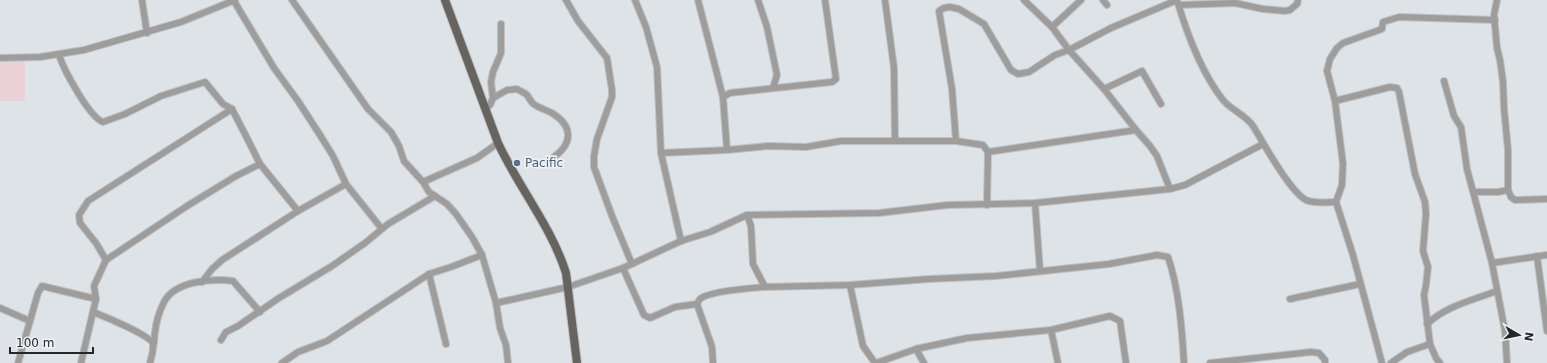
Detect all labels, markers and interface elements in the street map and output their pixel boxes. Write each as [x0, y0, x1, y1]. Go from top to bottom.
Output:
place label: Pacific [525, 156, 563, 170]
marker: Pacific [512, 158, 522, 168]
north arrow [1499, 315, 1539, 355]
scale bar [10, 329, 93, 355]
text: N [1521, 331, 1536, 342]
text: 100 m [16, 336, 54, 350]

